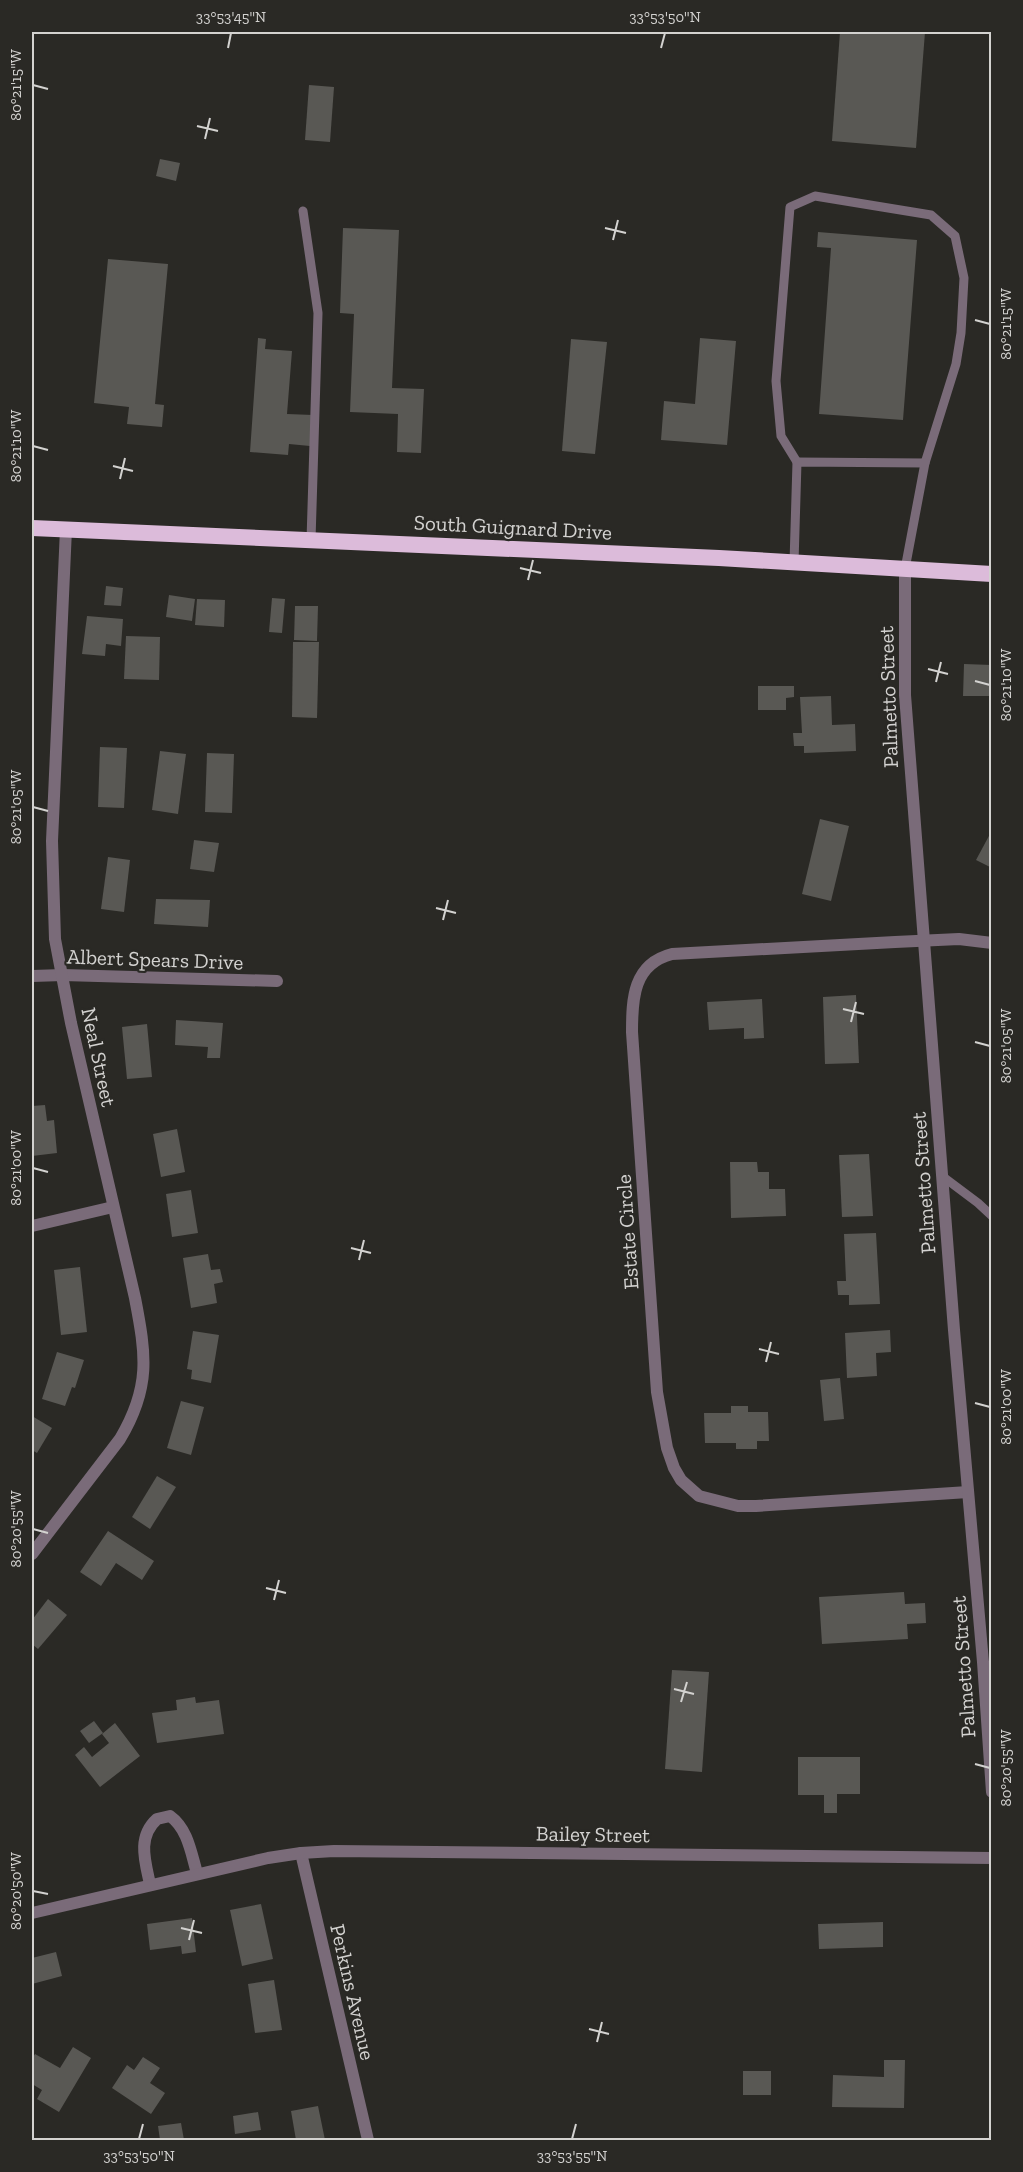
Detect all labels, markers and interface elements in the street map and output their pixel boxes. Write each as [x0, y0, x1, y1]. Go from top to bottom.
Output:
text: 33°53'45"N [196, 8, 266, 26]
text: 33°53'50"N [629, 8, 701, 26]
text: 80°21'15"W [7, 49, 25, 121]
text: 80°21'15"W [997, 288, 1015, 360]
text: 80°21'10"W [7, 410, 25, 482]
street label: South Guignard Drive [413, 509, 613, 545]
street label: Palmetto Street [873, 625, 903, 768]
text: 80°21'10"W [997, 649, 1015, 721]
text: 80°21'05"W [7, 770, 25, 844]
street label: Albert Spears Drive [66, 943, 244, 975]
street label: Neal Street [76, 1005, 122, 1109]
text: 80°21'05"W [997, 1009, 1015, 1083]
street label: Palmetto Street [906, 1111, 940, 1255]
text: 80°21'00"W [7, 1130, 25, 1206]
street label: Estate Circle [610, 1173, 643, 1290]
text: 80°21'00"W [997, 1369, 1015, 1445]
text: 80°20'55"W [7, 1491, 25, 1567]
street label: Palmetto Street [946, 1595, 980, 1739]
text: 80°20'55"W [997, 1730, 1015, 1806]
street label: Bailey Street [536, 1821, 650, 1847]
text: 80°20'50"W [7, 1852, 25, 1930]
street label: Perkins Avenue [325, 1922, 381, 2063]
text: 33°53'50"N [103, 2147, 175, 2165]
text: 33°53'55"N [537, 2147, 607, 2165]

